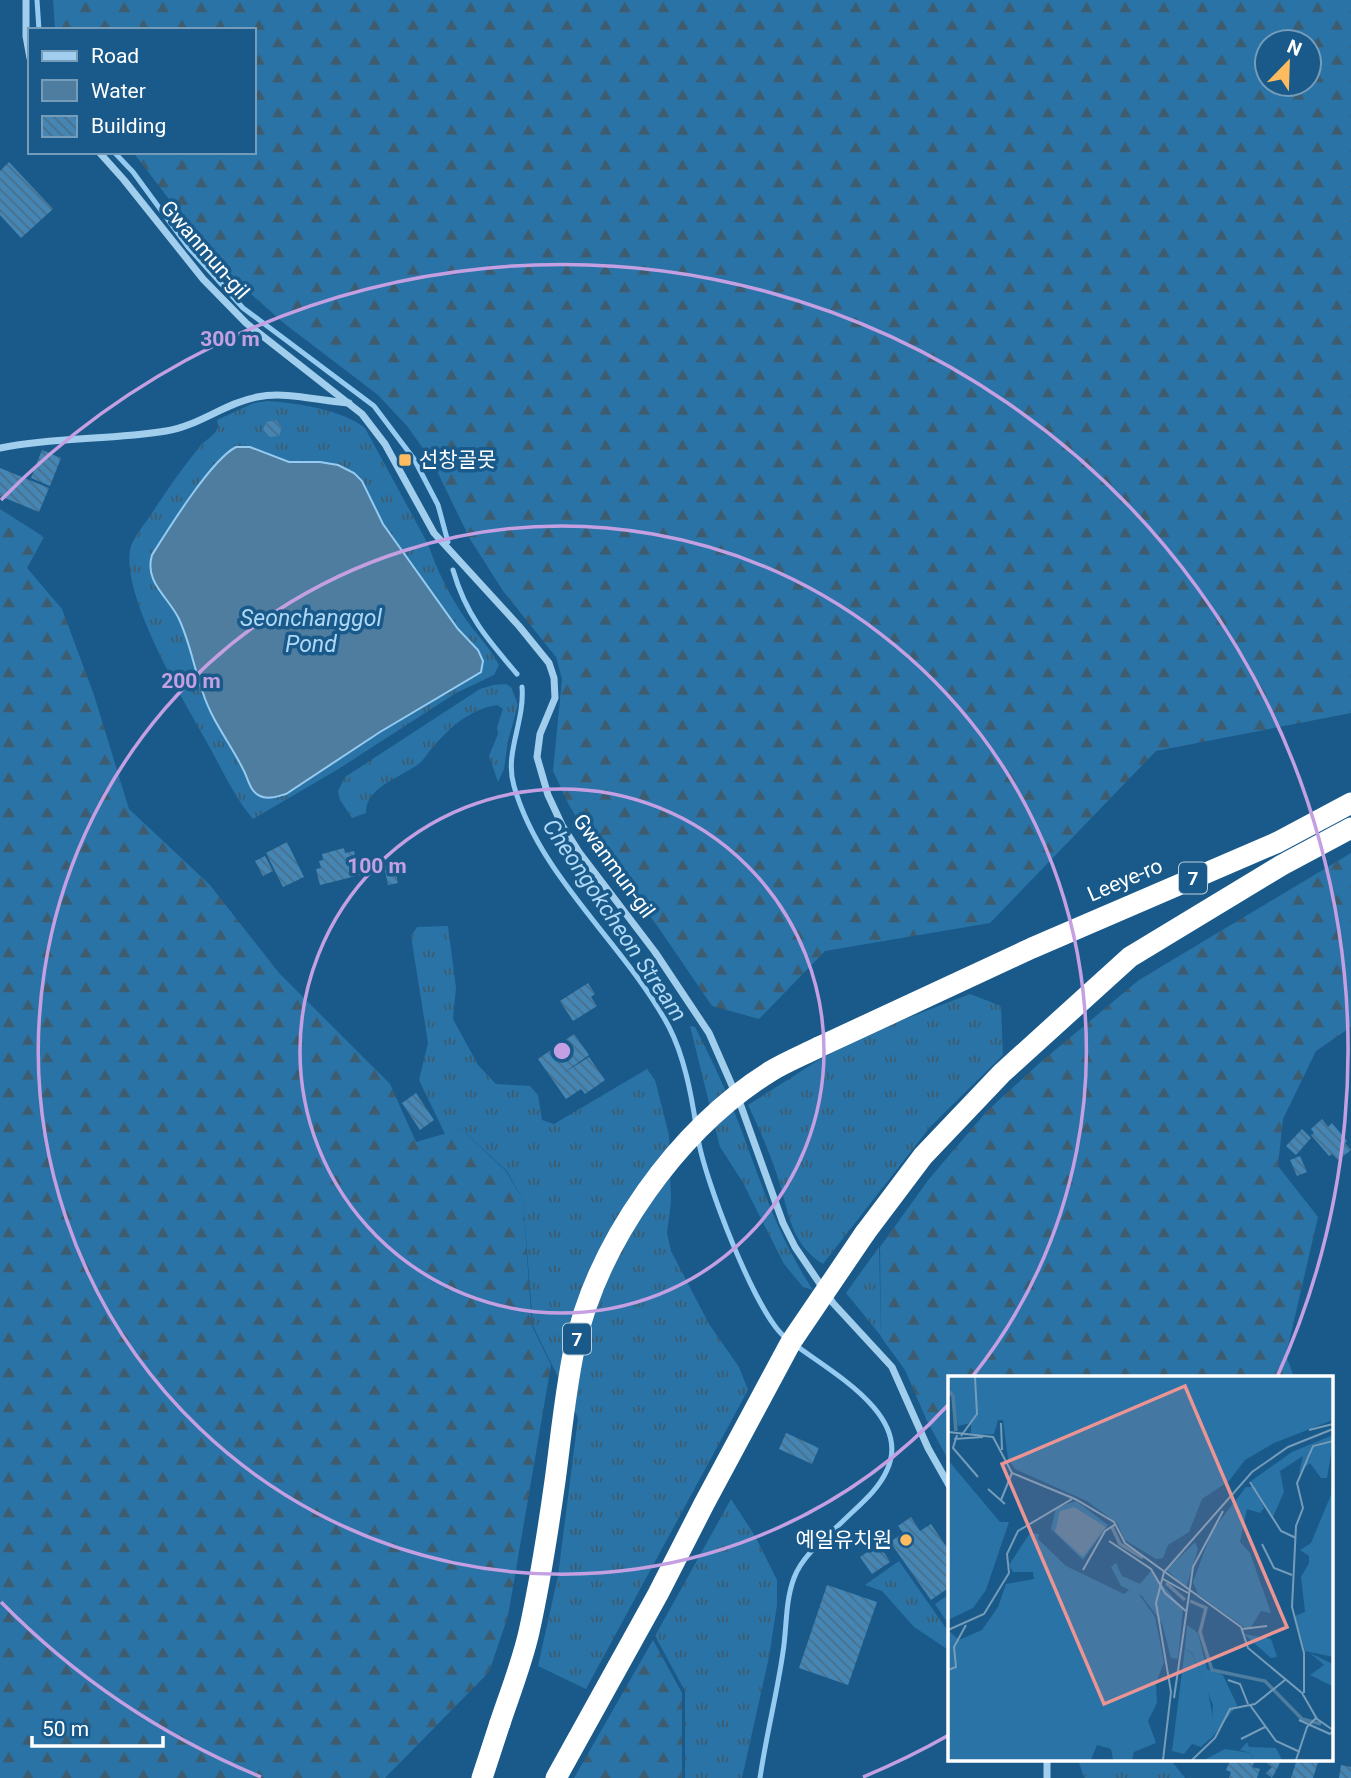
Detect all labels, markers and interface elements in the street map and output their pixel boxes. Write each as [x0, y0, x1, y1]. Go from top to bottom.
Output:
legend [28, 28, 256, 154]
north arrow [1253, 28, 1323, 98]
text: N [1284, 35, 1305, 61]
text: Road [91, 44, 139, 68]
text: Water [91, 79, 146, 103]
text: Building [91, 114, 166, 138]
street label: Gwanmun-gil [156, 196, 254, 304]
text: 300 m [200, 327, 260, 351]
place label: 선창골못 [419, 448, 496, 472]
marker: 선창골못 [397, 452, 413, 468]
water label: Seonchanggol Pond [240, 605, 382, 658]
text: 200 m [161, 669, 221, 693]
street label: Gwanmun-gil [568, 809, 660, 923]
water label: Cheongokcheon Stream [537, 814, 692, 1026]
street label: Leeye-ro [1084, 853, 1166, 906]
text: 100 m [347, 854, 407, 878]
road number: 7 [1179, 862, 1207, 894]
centre of rings [550, 1039, 574, 1063]
road number: 7 [563, 1324, 591, 1354]
inset map [948, 1376, 1334, 1760]
place label: 예일유치원 [795, 1528, 892, 1552]
marker: 예일유치원 [898, 1532, 914, 1548]
scale bar [32, 1704, 163, 1748]
text: 50 m [42, 1717, 89, 1741]

